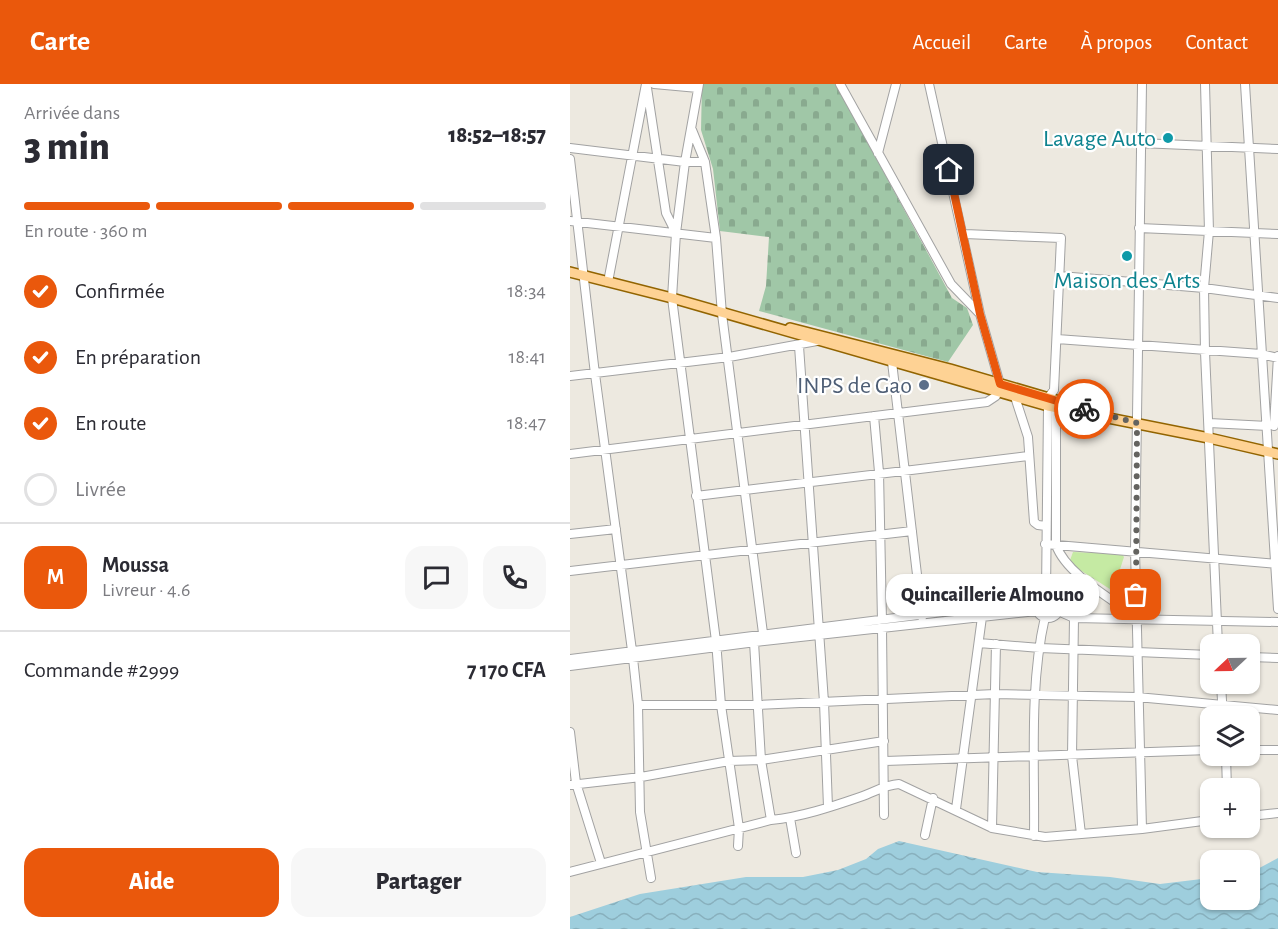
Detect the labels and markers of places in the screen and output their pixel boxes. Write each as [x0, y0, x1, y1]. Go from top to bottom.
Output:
place label: Lavage Auto [1043, 127, 1156, 151]
marker: Lavage Auto [1161, 131, 1175, 145]
pin [923, 144, 974, 195]
marker: Maison des Arts [1120, 249, 1134, 263]
place label: Maison des Arts [1054, 269, 1200, 293]
place label: INPS de Gao [797, 374, 912, 398]
marker: INPS de Gao [917, 378, 931, 392]
pin [1110, 569, 1161, 620]
callout: Quincaillerie Almouno [887, 574, 1100, 616]

